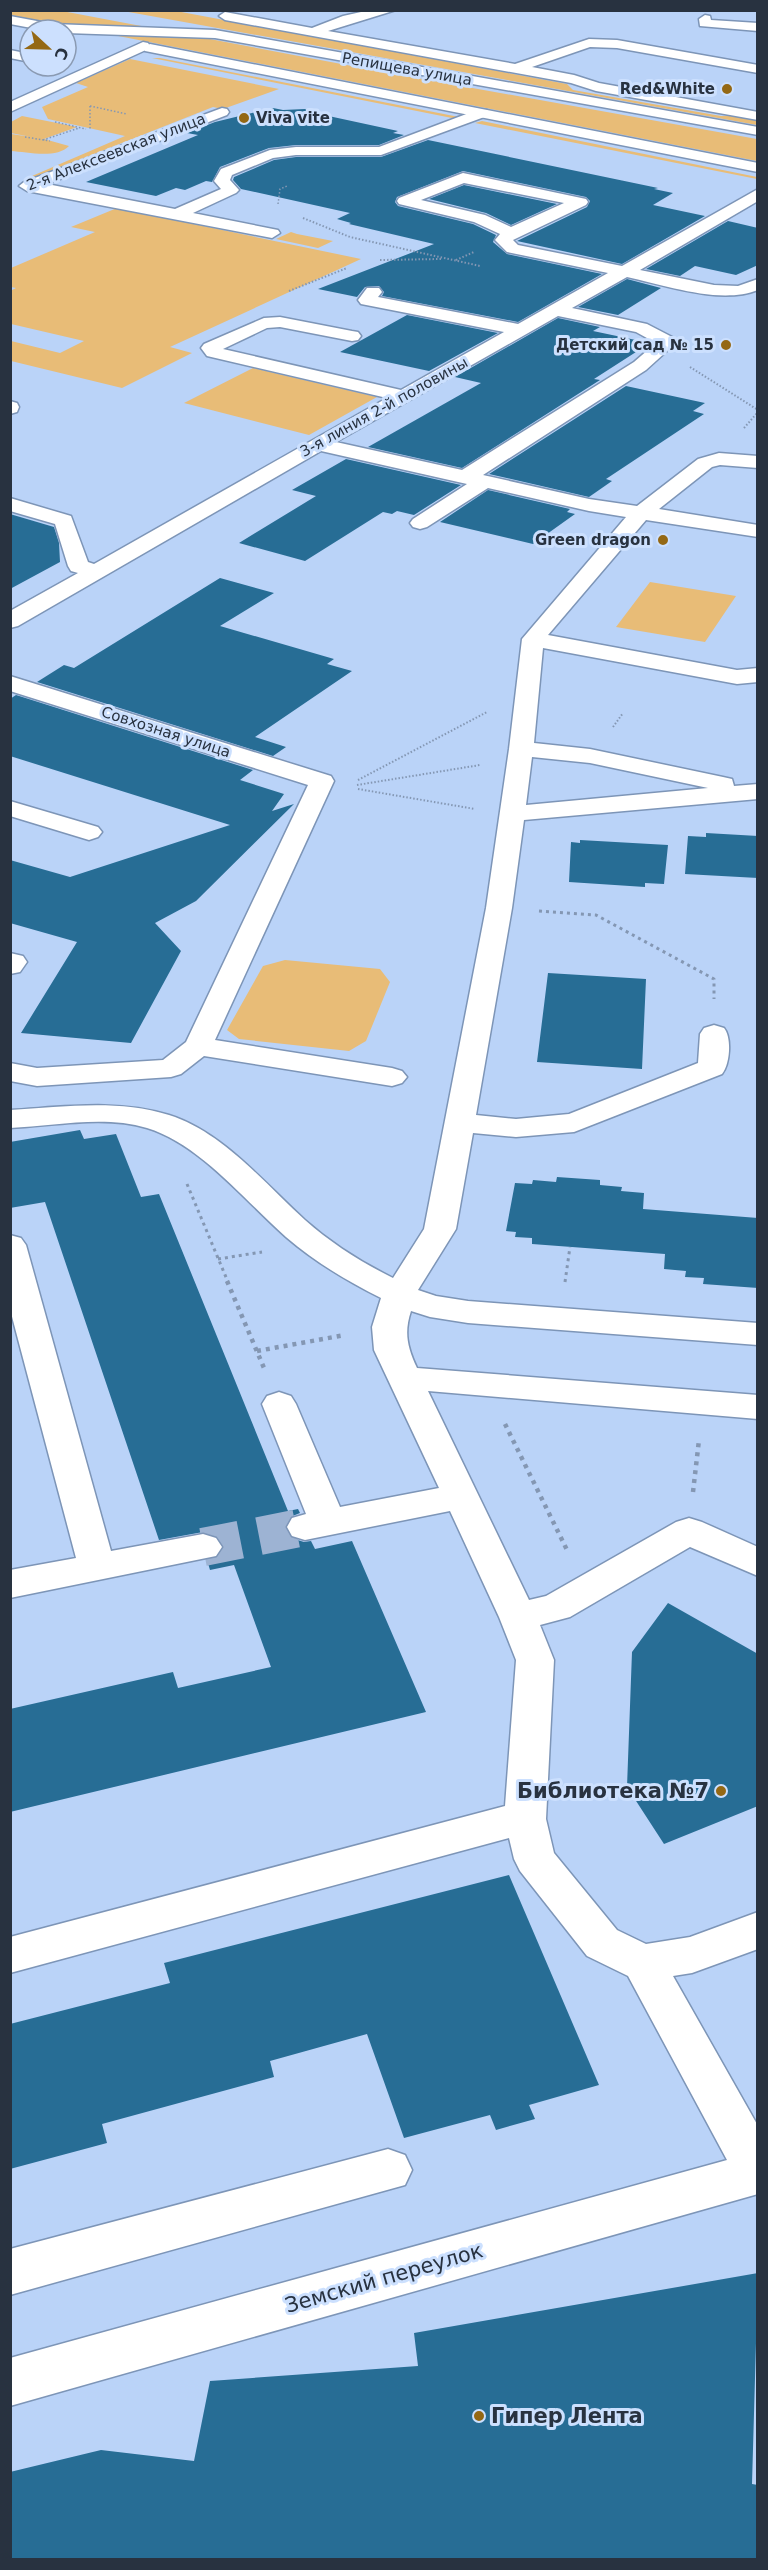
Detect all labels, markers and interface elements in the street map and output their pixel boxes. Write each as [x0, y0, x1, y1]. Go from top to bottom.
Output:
north arrow [18, 18, 78, 78]
text: С [50, 44, 72, 62]
street label: Репищева улица [341, 49, 473, 89]
place label: Red&White [620, 80, 715, 98]
marker: Red&White [720, 82, 734, 96]
street label: 2-я Алексеевская улица [24, 109, 208, 195]
place label: Viva vite [256, 109, 330, 127]
marker: Viva vite [237, 111, 251, 125]
place label: Детский сад № 15 [556, 336, 714, 354]
marker: Детский сад № 15 [719, 338, 733, 352]
street label: 3-я линия 2-й половины [297, 353, 471, 461]
place label: Green dragon [535, 531, 651, 549]
marker: Green dragon [656, 533, 670, 547]
street label: Совхозная улица [99, 703, 233, 761]
place label: Библиотека №7 [517, 1779, 709, 1803]
marker: Библиотека №7 [714, 1784, 728, 1798]
street label: Земский переулок [282, 2238, 486, 2318]
place label: Гипер Лента [491, 2404, 643, 2428]
marker: Гипер Лента [472, 2409, 486, 2423]

